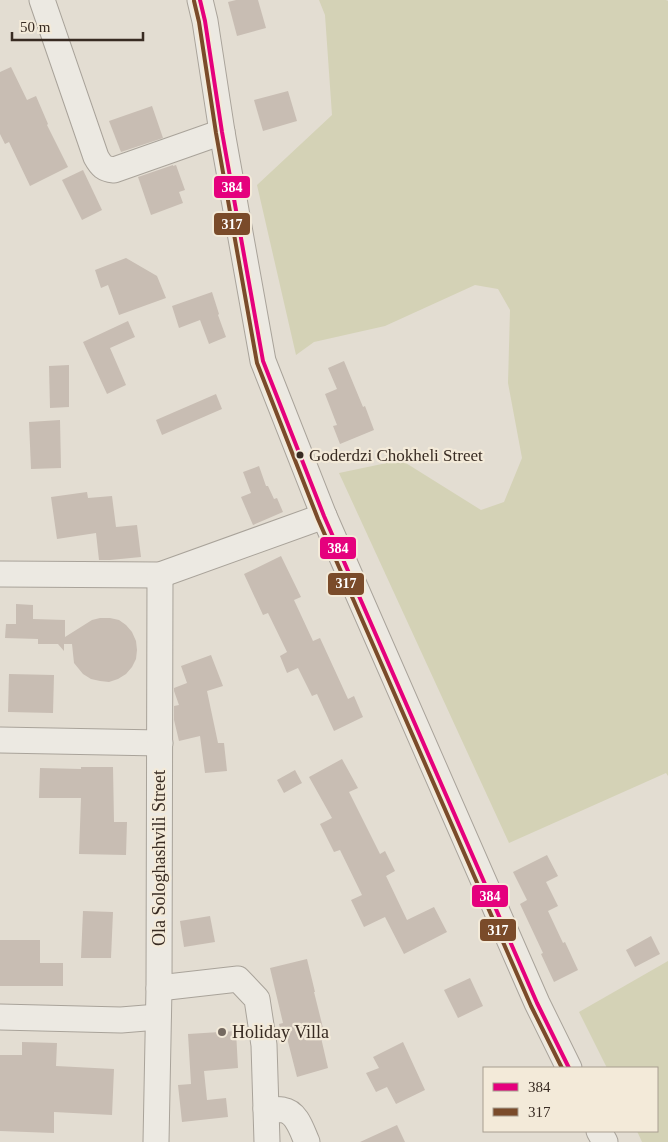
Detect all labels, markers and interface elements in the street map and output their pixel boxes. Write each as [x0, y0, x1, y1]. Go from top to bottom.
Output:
scale bar [12, 10, 144, 42]
text: 50 m [20, 19, 51, 35]
line badge: 384 [213, 175, 251, 199]
text: 384 [222, 180, 243, 195]
line badge: 317 [213, 212, 251, 236]
text: 317 [222, 217, 243, 232]
place label: Goderdzi Chokheli Street [309, 446, 483, 465]
marker: Goderdzi Chokheli Street [295, 450, 305, 460]
line badge: 384 [319, 536, 357, 560]
text: 384 [328, 541, 349, 556]
line badge: 317 [327, 572, 365, 596]
text: 317 [336, 576, 357, 591]
street label: Ola Sologhashvili Street [149, 770, 169, 946]
line badge: 384 [471, 884, 509, 908]
text: 384 [480, 889, 501, 904]
line badge: 317 [479, 918, 517, 942]
text: 317 [488, 923, 509, 938]
place label: Holiday Villa [232, 1022, 329, 1042]
marker: Holiday Villa [216, 1026, 228, 1038]
legend [483, 1067, 658, 1132]
text: 384 [528, 1079, 551, 1095]
text: 317 [528, 1104, 551, 1120]

